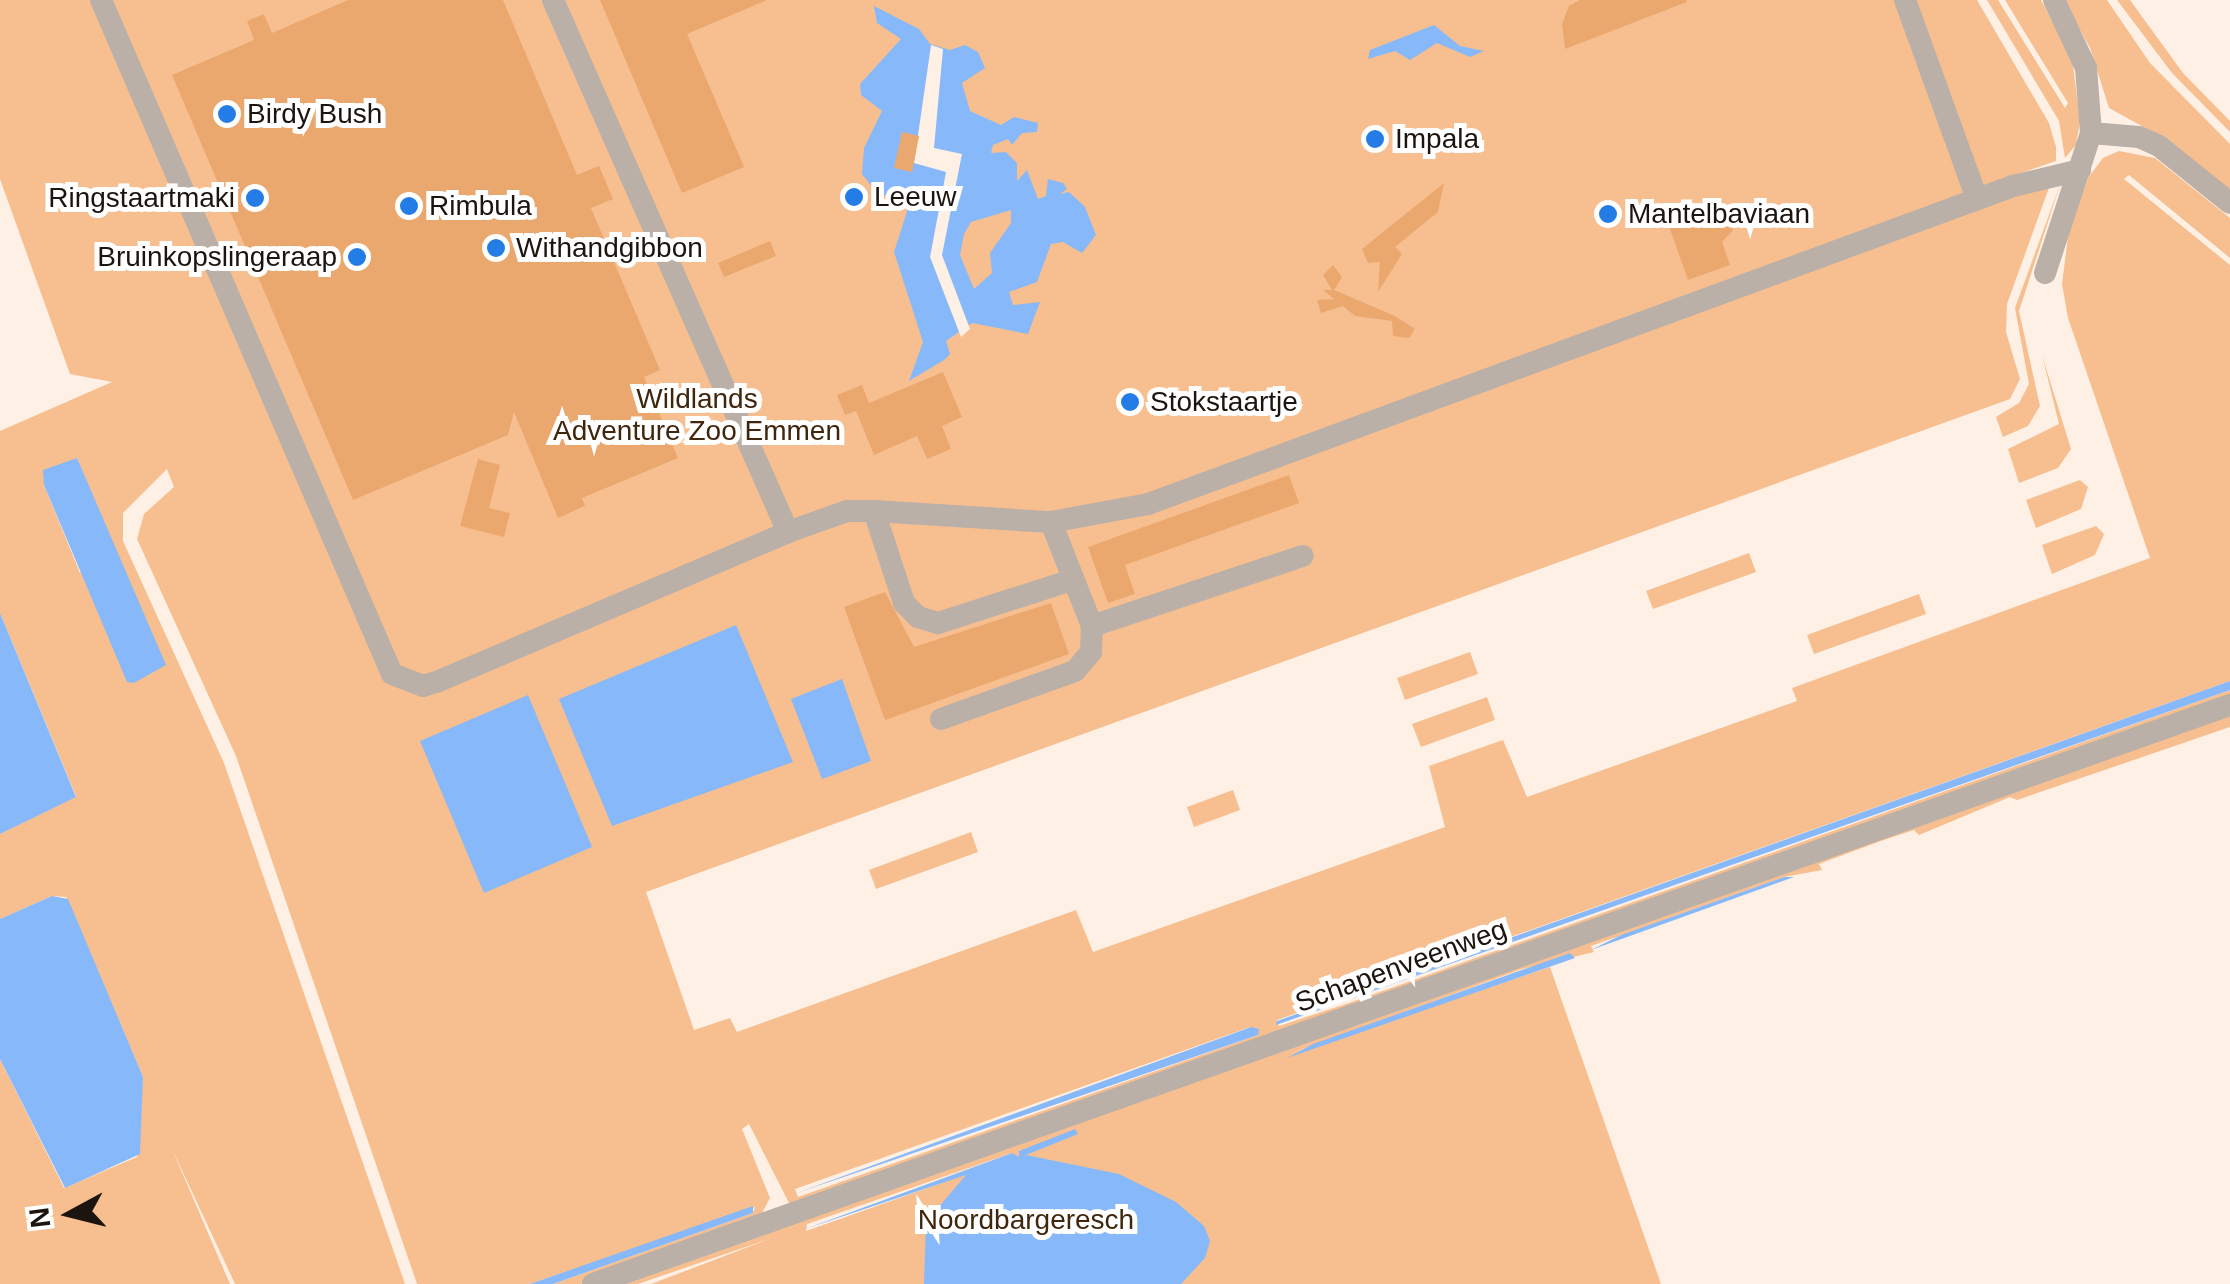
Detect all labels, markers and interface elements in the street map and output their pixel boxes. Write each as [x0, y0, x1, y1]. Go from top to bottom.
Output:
place label: Birdy Bush [247, 97, 382, 131]
marker: Birdy Bush [216, 103, 238, 125]
place label: Impala [1395, 122, 1479, 156]
marker: Impala [1364, 128, 1386, 150]
place label: Leeuw [874, 180, 957, 214]
place label: Ringstaartmaki [48, 181, 235, 215]
marker: Leeuw [843, 186, 865, 208]
marker: Ringstaartmaki [244, 187, 266, 209]
place label: Rimbula [429, 189, 532, 223]
marker: Rimbula [398, 195, 420, 217]
place label: Mantelbaviaan [1628, 197, 1810, 231]
marker: Mantelbaviaan [1597, 203, 1619, 225]
place label: Withandgibbon [516, 231, 703, 265]
marker: Withandgibbon [485, 237, 507, 259]
place label: Bruinkopslingeraap [97, 240, 337, 274]
marker: Bruinkopslingeraap [346, 246, 368, 268]
park label: Wildlands Adventure Zoo Emmen [553, 382, 841, 448]
place label: Stokstaartje [1150, 385, 1298, 419]
marker: Stokstaartje [1119, 391, 1141, 413]
street label: Schapenveenweg [1291, 912, 1511, 1020]
north arrow [20, 1164, 120, 1264]
park label: Noordbargeresch [918, 1203, 1134, 1237]
text: N [23, 1206, 56, 1230]

